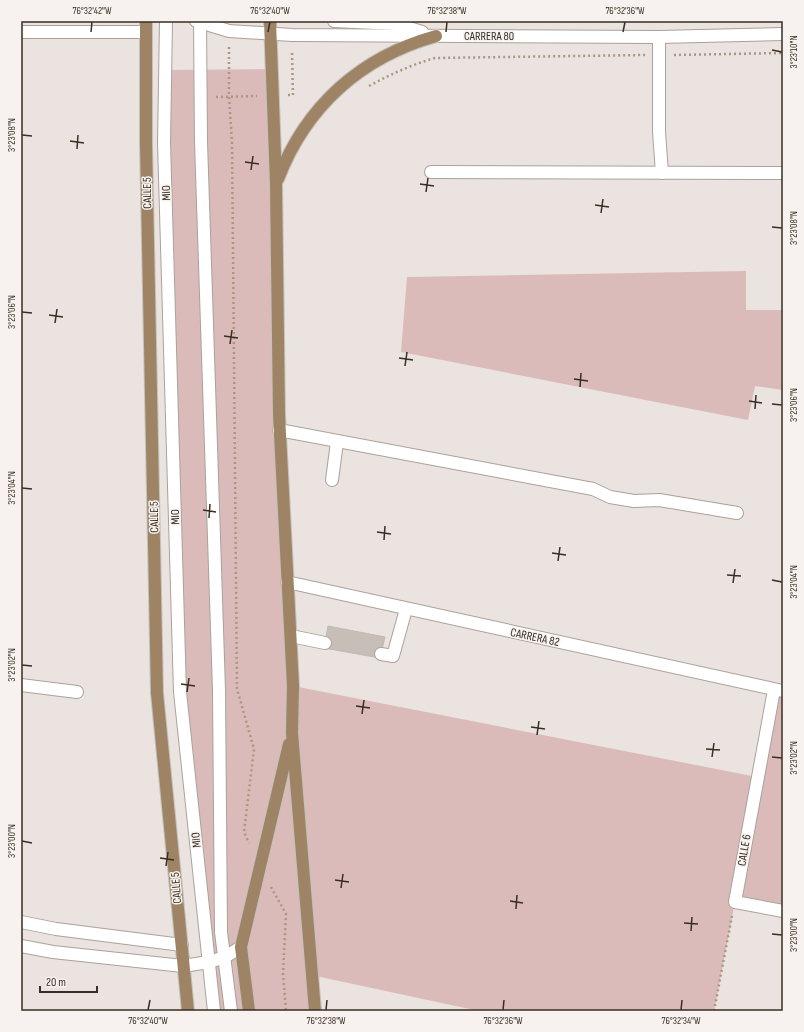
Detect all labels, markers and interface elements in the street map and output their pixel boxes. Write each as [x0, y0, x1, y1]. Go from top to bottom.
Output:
text: 76°32'42"W [72, 5, 112, 17]
text: 76°32'40"W [250, 5, 290, 17]
text: 76°32'38"W [427, 5, 467, 17]
text: 76°32'36"W [605, 5, 645, 17]
street label: CARRERA 80 [464, 29, 514, 44]
text: 3°23'10"N [788, 36, 800, 68]
text: 3°23'08"N [6, 118, 18, 152]
street label: CALLE 5 [140, 177, 155, 209]
street label: MIO [159, 185, 174, 201]
text: 3°23'08"N [788, 211, 800, 245]
text: 3°23'06"N [6, 295, 18, 329]
text: 3°23'06"N [788, 388, 800, 422]
text: 3°23'04"N [6, 471, 18, 505]
street label: CALLE 5 [147, 501, 162, 533]
street label: MIO [168, 509, 183, 525]
text: 3°23'04"N [788, 565, 800, 599]
street label: CARRERA 82 [509, 625, 561, 650]
text: 3°23'02"N [6, 648, 18, 682]
text: 3°23'02"N [788, 741, 800, 775]
text: 3°23'00"N [6, 824, 18, 858]
street label: MIO [188, 831, 205, 848]
street label: CALLE 6 [734, 833, 755, 867]
street label: CALLE 5 [168, 871, 185, 904]
text: 3°23'00"N [788, 918, 800, 952]
scale bar [40, 968, 97, 994]
text: 20 m [46, 975, 66, 990]
text: 76°32'40"W [128, 1015, 168, 1027]
text: 76°32'38"W [306, 1015, 346, 1027]
text: 76°32'36"W [483, 1015, 523, 1027]
text: 76°32'34"W [661, 1015, 701, 1027]

